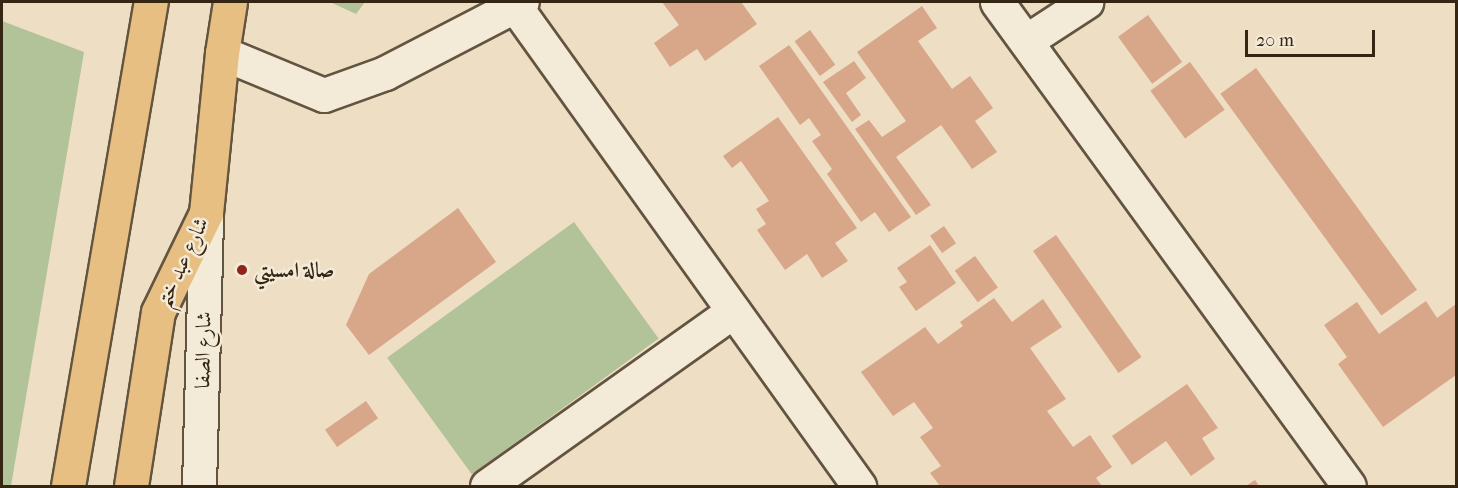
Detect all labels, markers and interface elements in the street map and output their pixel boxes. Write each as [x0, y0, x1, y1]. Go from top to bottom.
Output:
scale bar [1248, 18, 1378, 56]
text: 20 m [1256, 30, 1294, 51]
street label: شارع عبد ختم [150, 213, 214, 311]
place label: صالة امسيتي [254, 257, 334, 283]
marker: صالة امسيتي [235, 263, 249, 277]
street label: شارع الصفا [190, 311, 216, 389]

